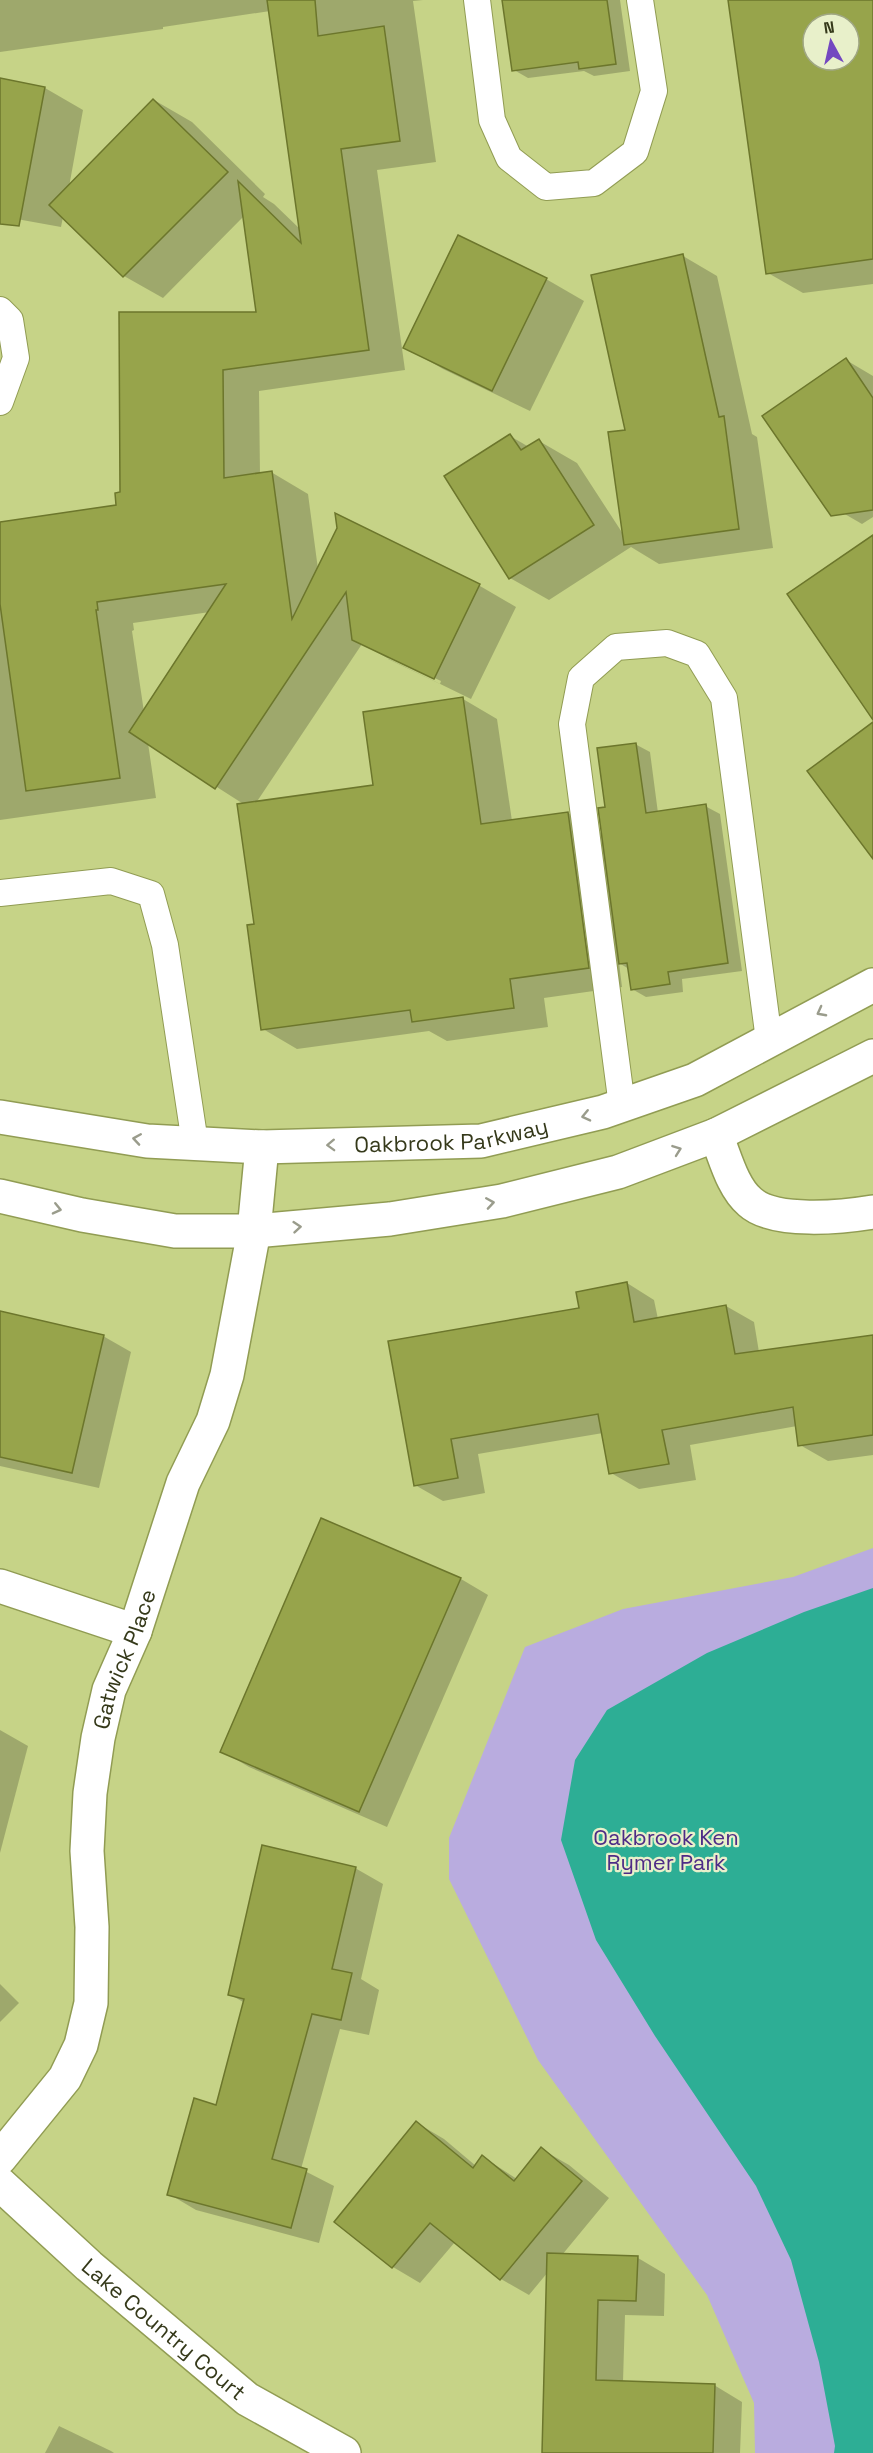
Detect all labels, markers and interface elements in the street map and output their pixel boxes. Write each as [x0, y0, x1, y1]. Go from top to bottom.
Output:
north arrow [801, 12, 861, 72]
text: N [822, 16, 836, 39]
one-way arrow [817, 1005, 828, 1016]
one-way arrow [582, 1109, 592, 1122]
street label: Oakbrook Parkway [354, 1112, 551, 1158]
one-way arrow [132, 1133, 142, 1146]
one-way arrow [327, 1138, 336, 1151]
one-way arrow [671, 1144, 682, 1157]
one-way arrow [486, 1198, 495, 1210]
one-way arrow [52, 1202, 62, 1215]
one-way arrow [292, 1221, 301, 1234]
street label: Gatwick Place [86, 1586, 162, 1732]
park label: Oakbrook Ken Rymer Park [593, 1823, 739, 1876]
street label: Lake Country Court [76, 2252, 252, 2406]

